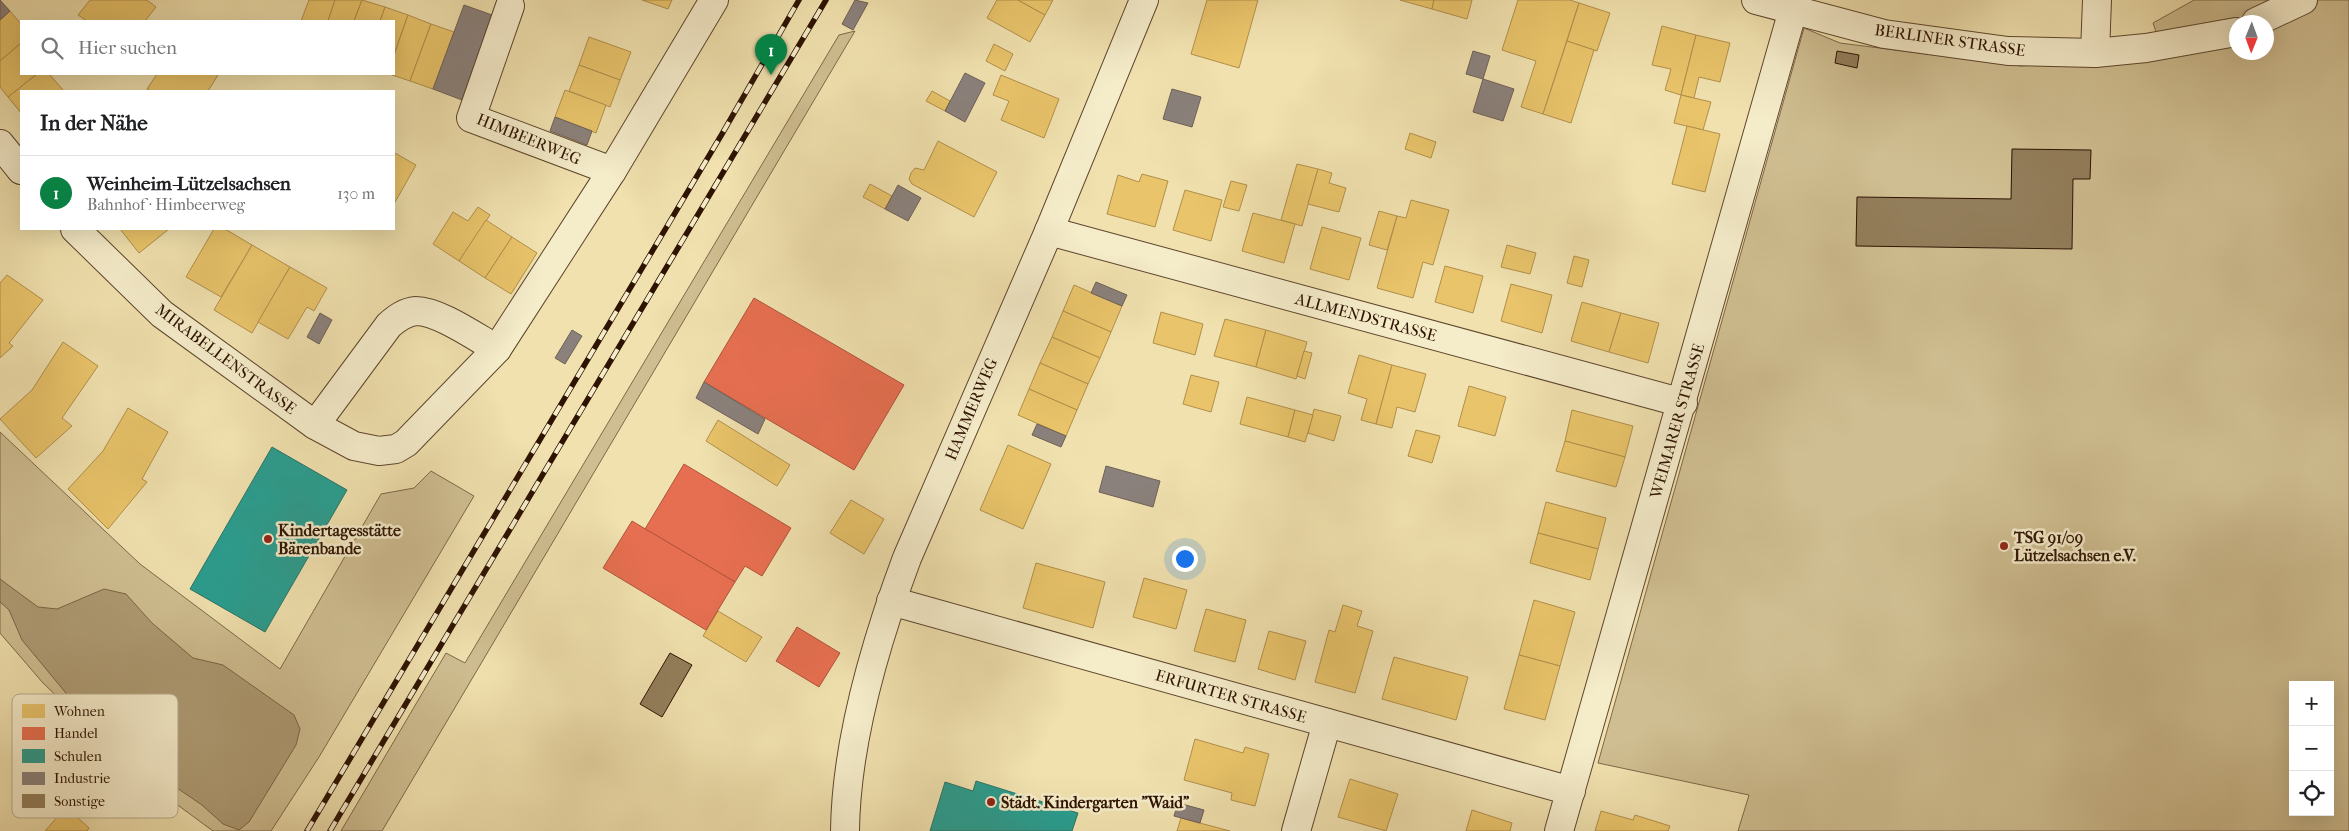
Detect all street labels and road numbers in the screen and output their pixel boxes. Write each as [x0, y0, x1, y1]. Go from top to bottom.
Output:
street label: BERLINER STRASSE [1874, 20, 2027, 60]
street label: HIMBEERWEG [474, 109, 584, 169]
street label: ALLMENDSTRASSE [1292, 289, 1439, 345]
street label: MIRABELLENSTRASSE [152, 300, 300, 418]
street label: WEIMARER STRASSE [1645, 341, 1708, 502]
street label: HAMMERWEG [941, 355, 1001, 463]
street label: ERFURTER STRASSE [1153, 665, 1309, 727]

